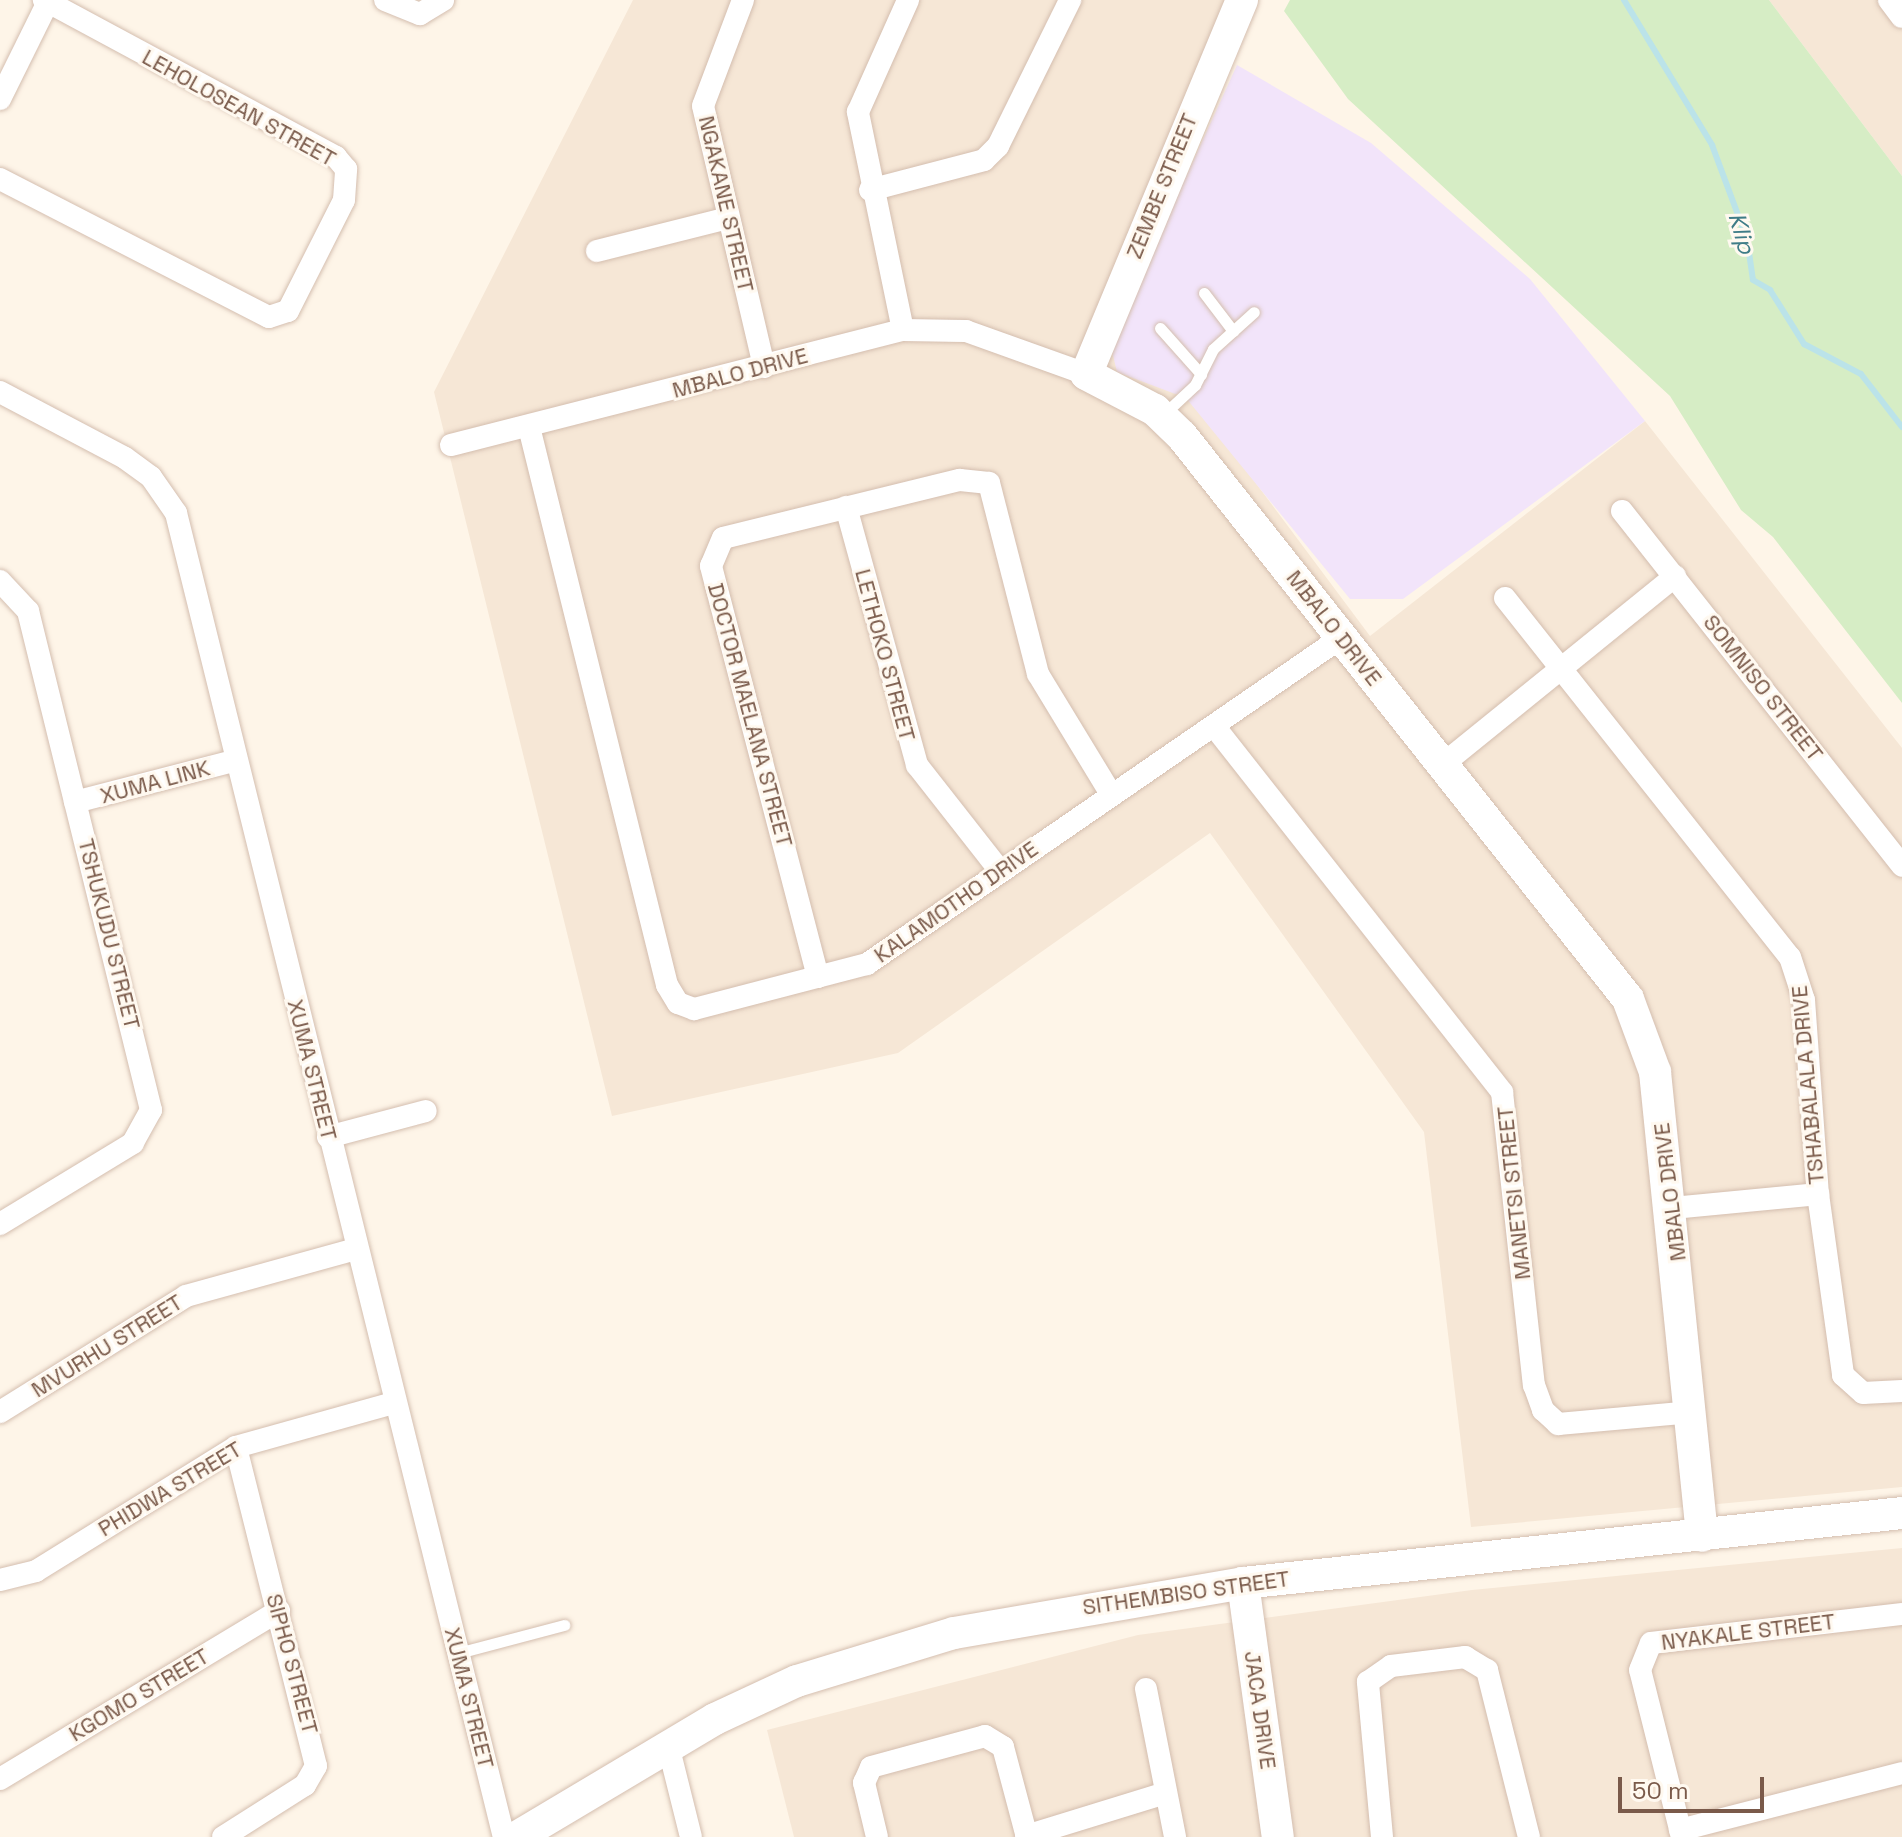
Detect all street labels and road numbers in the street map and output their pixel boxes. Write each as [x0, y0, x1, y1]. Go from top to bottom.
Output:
street label: LEHOLOSEAN STREET [138, 44, 340, 172]
street label: ZEMBE STREET [1121, 110, 1203, 262]
street label: NGAKANE STREET [693, 113, 759, 295]
street label: MBALO DRIVE [669, 342, 811, 404]
street label: MBALO DRIVE [1281, 565, 1387, 691]
street label: LETHOKO STREET [849, 566, 921, 744]
street label: DOCTOR MAELANA STREET [702, 580, 798, 850]
street label: SOMNISO STREET [1698, 610, 1828, 766]
street label: XUMA LINK [97, 755, 213, 809]
street label: TSHUKUDU STREET [73, 836, 145, 1032]
street label: KALAMOTHO DRIVE [869, 836, 1043, 968]
street label: TSHABALALA DRIVE [1786, 984, 1830, 1186]
street label: XUMA STREET [282, 997, 342, 1143]
street label: MANETSI STREET [1492, 1105, 1536, 1281]
street label: MBALO DRIVE [1648, 1121, 1692, 1263]
street label: MVURHU STREET [27, 1289, 187, 1403]
street label: PHIDWA STREET [93, 1436, 247, 1542]
street label: SITHEMBISO STREET [1081, 1565, 1291, 1621]
street label: SIPHO STREET [261, 1591, 323, 1737]
street label: NYAKALE STREET [1660, 1608, 1836, 1656]
street label: XUMA STREET [439, 1625, 499, 1771]
street label: KGOMO STREET [64, 1643, 214, 1747]
street label: JACA DRIVE [1239, 1649, 1281, 1771]

